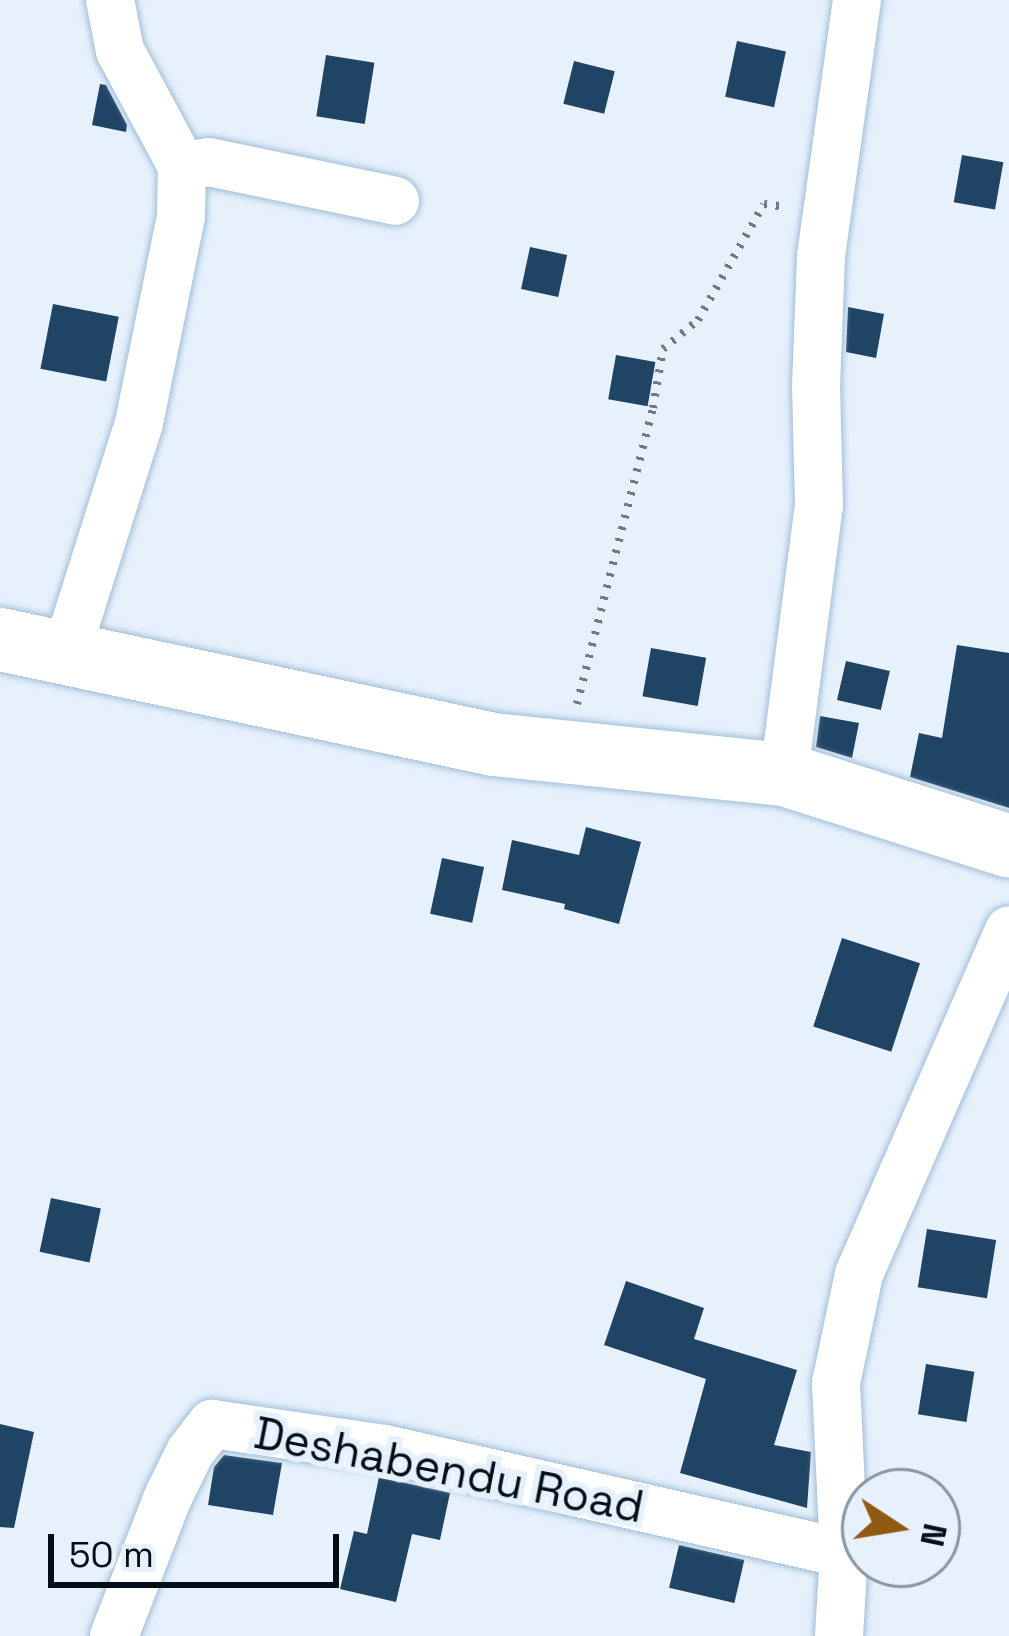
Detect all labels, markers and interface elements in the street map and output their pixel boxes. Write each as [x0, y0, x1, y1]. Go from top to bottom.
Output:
street label: Deshabendu Road [250, 1406, 648, 1534]
north arrow [841, 1468, 961, 1588]
scale bar [54, 1510, 345, 1584]
text: N [910, 1520, 956, 1550]
text: 50 m [69, 1532, 154, 1578]

